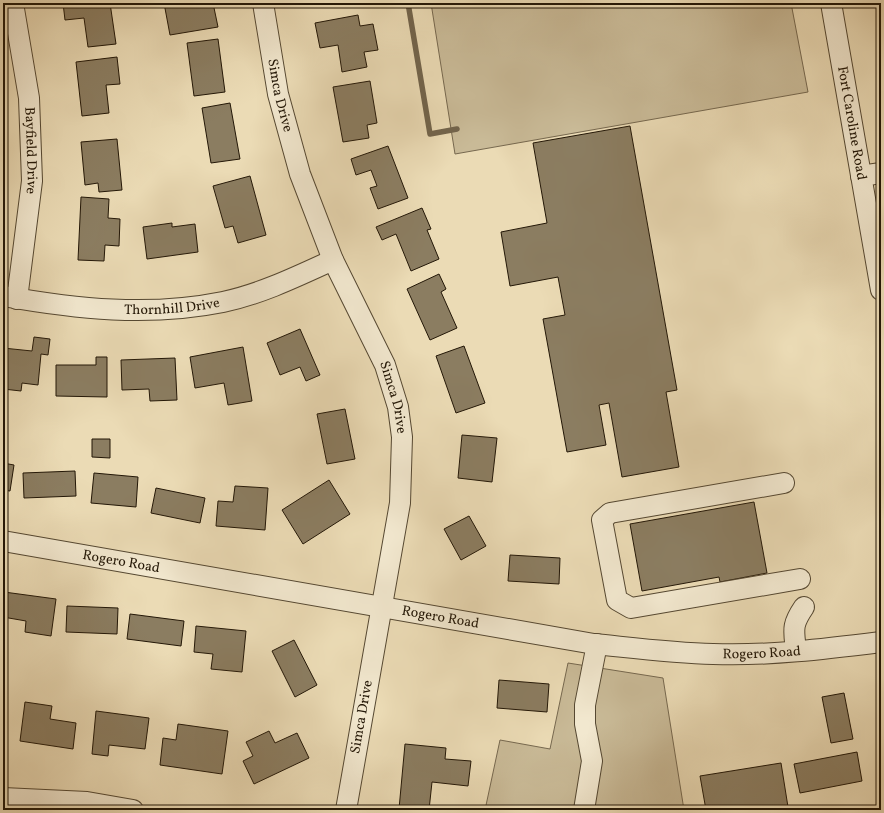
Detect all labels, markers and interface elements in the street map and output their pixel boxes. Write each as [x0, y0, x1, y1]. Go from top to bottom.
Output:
street label: Simca Drive [263, 57, 298, 135]
street label: Fort Caroline Road [833, 65, 871, 182]
street label: Bayfield Drive [20, 107, 41, 196]
street label: Thornhill Drive [124, 293, 222, 320]
street label: Simca Drive [375, 359, 411, 435]
street label: Rogero Road [81, 546, 162, 578]
street label: Rogero Road [400, 601, 481, 633]
street label: Rogero Road [722, 642, 802, 664]
street label: Simca Drive [346, 678, 378, 755]

